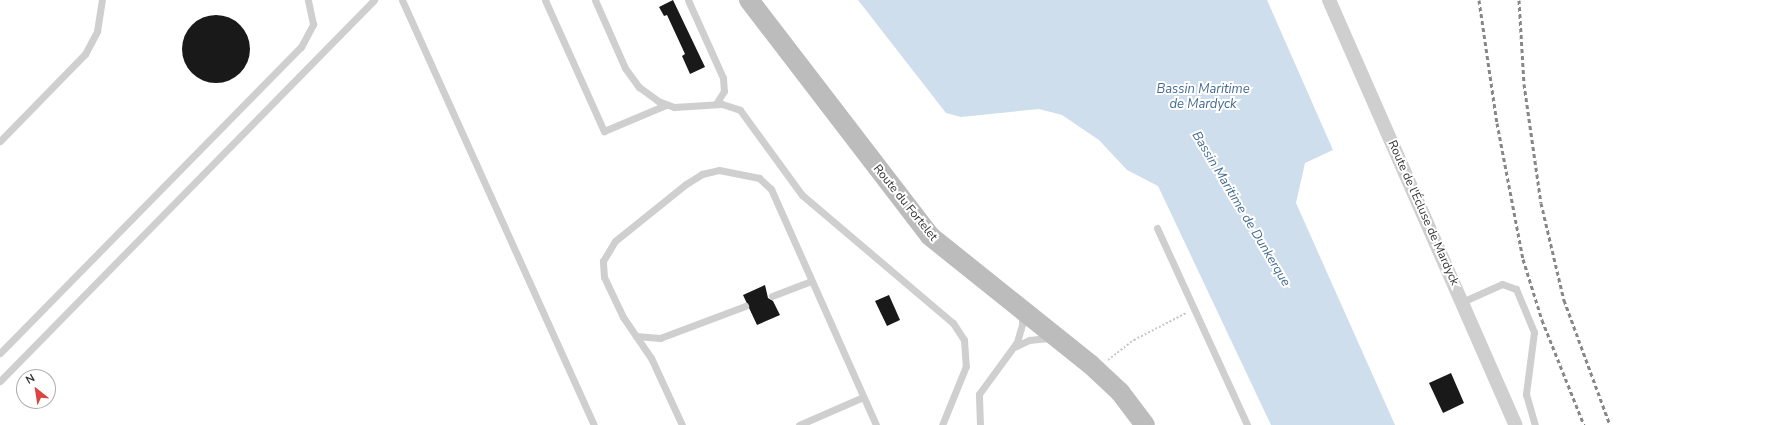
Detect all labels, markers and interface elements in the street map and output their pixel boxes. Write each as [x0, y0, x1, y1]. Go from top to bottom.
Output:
water label: Bassin Maritime de Mardyck [1156, 82, 1250, 113]
water label: Bassin Maritime de Dunkerque [1188, 129, 1294, 289]
street label: Route de l'Écluse de Mardyck [1384, 138, 1462, 288]
street label: Route du Fortelet [870, 162, 940, 244]
north arrow [16, 369, 56, 409]
text: N [23, 370, 38, 388]

